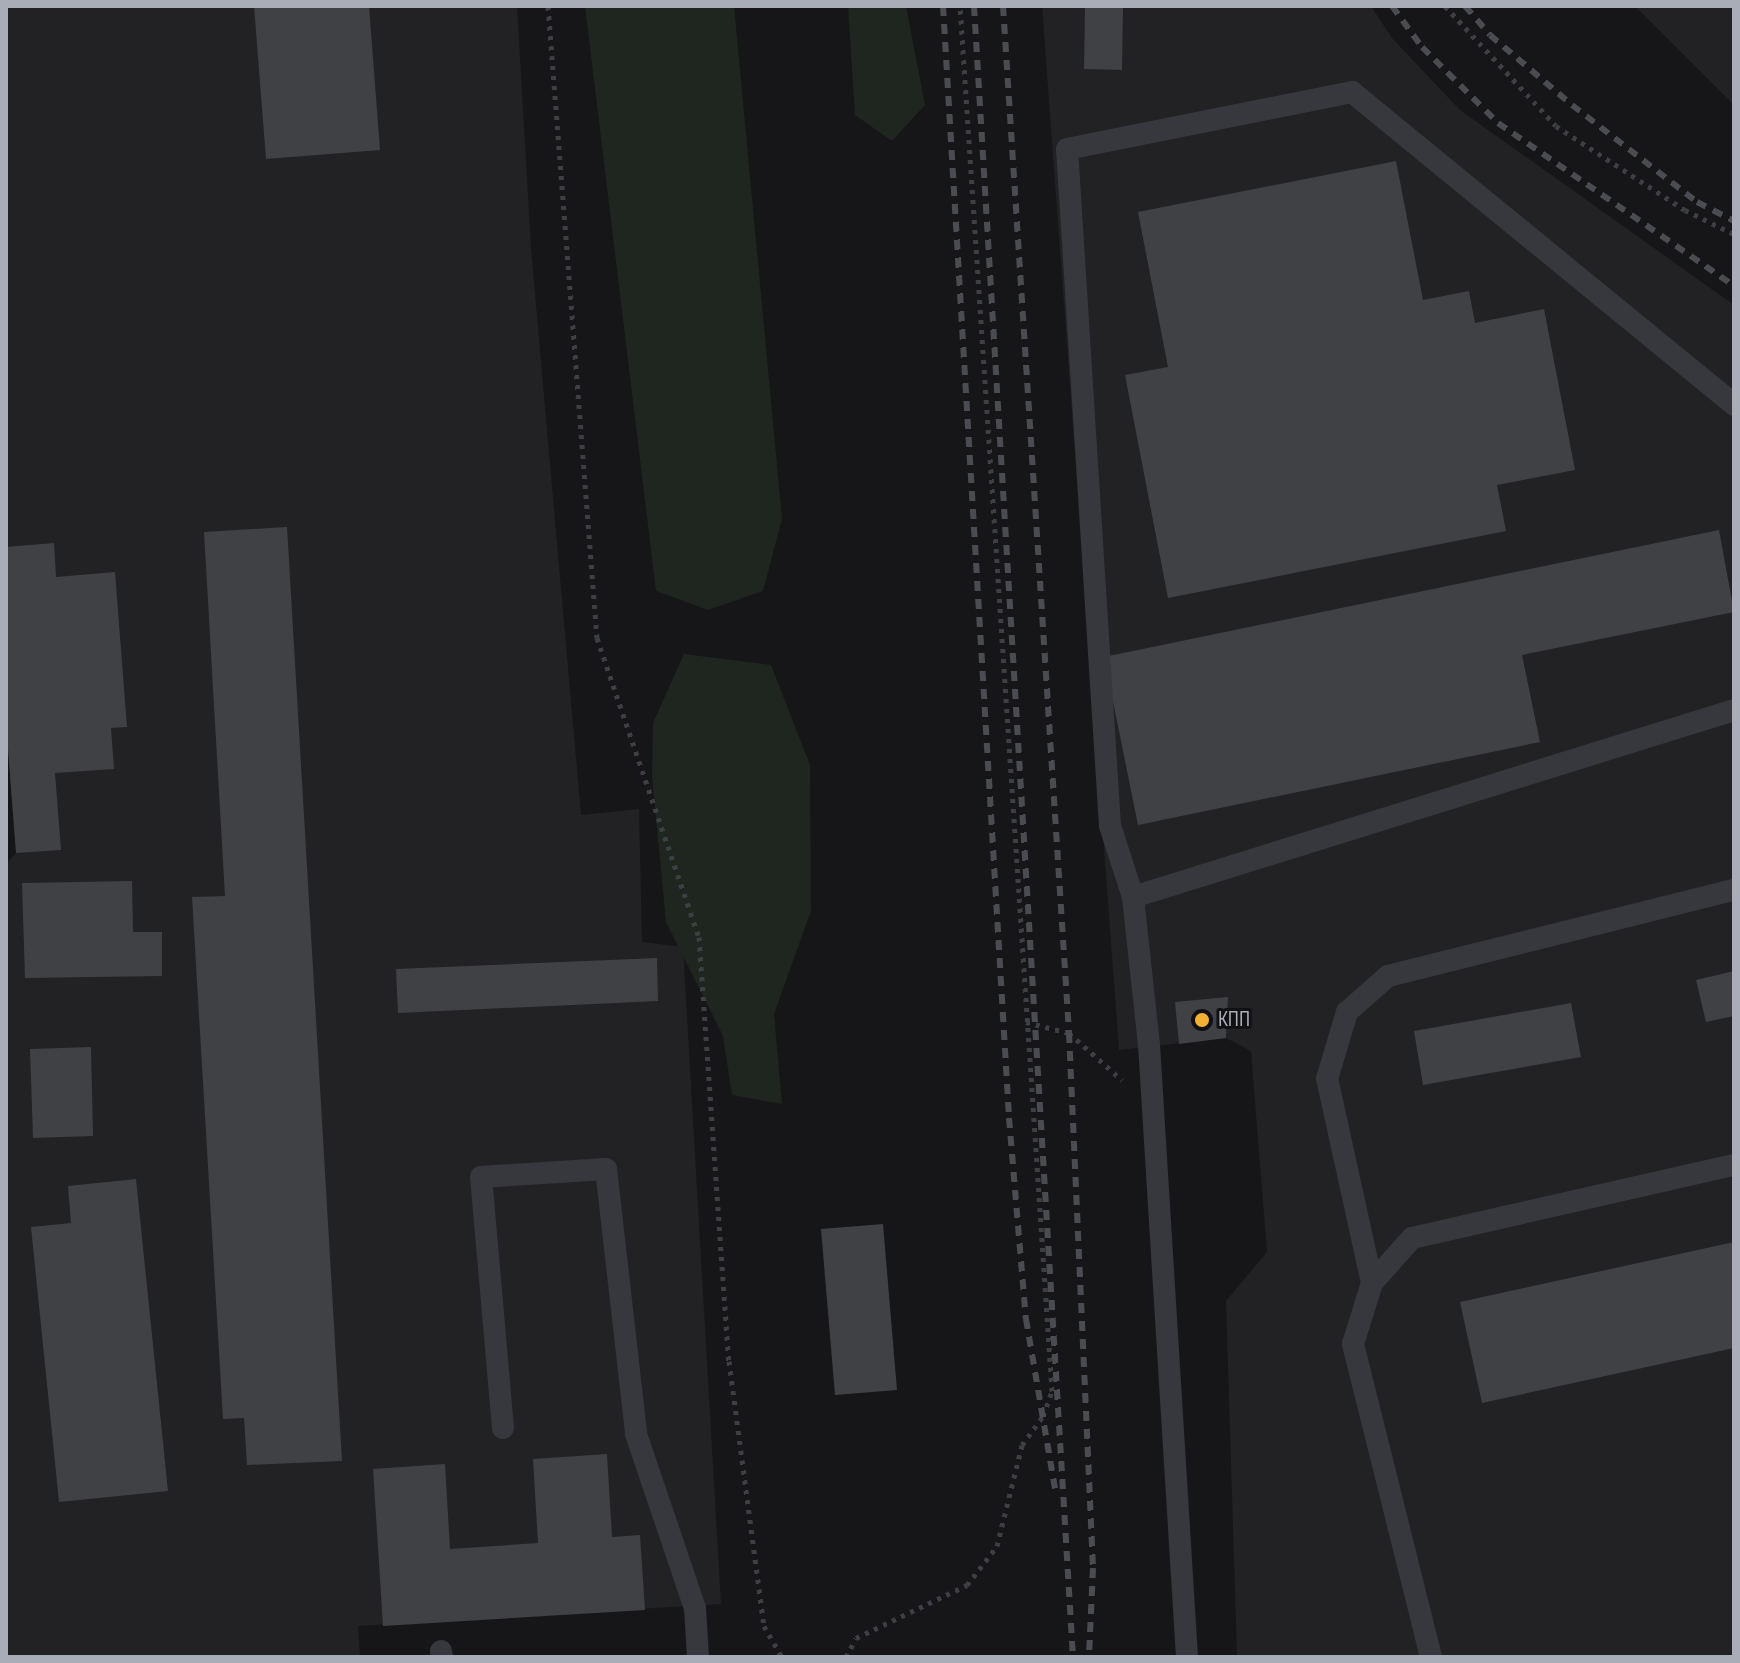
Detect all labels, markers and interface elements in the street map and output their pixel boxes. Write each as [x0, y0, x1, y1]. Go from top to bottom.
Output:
place label: КПП [1218, 1007, 1250, 1033]
marker: КПП [1193, 1011, 1211, 1029]

